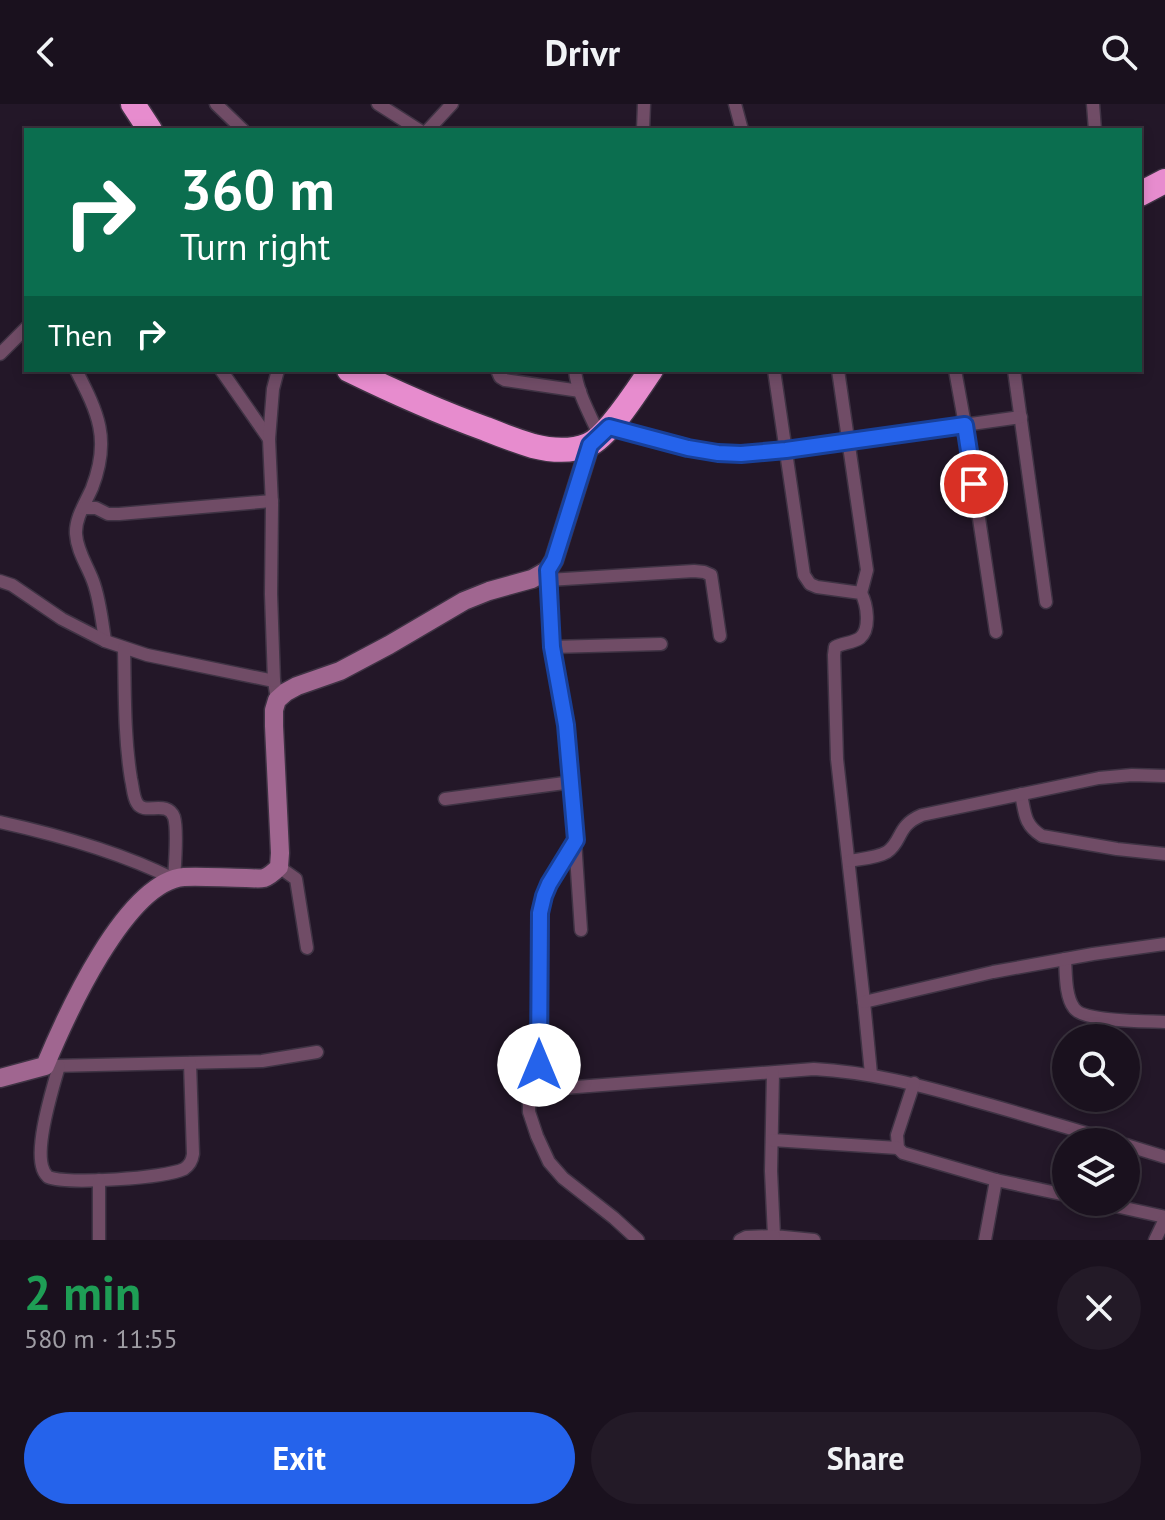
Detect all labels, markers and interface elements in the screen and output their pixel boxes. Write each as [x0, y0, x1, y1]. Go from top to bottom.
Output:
text: Drivr [545, 29, 620, 76]
icon: back [24, 30, 68, 74]
icon: search [1097, 30, 1141, 74]
text: 360 m [180, 153, 335, 225]
icon: right [48, 160, 152, 264]
text: Turn right [180, 223, 330, 270]
icon: right [129, 312, 173, 356]
text: Then [48, 315, 113, 354]
pin [940, 450, 1008, 518]
icon: arrive [952, 462, 996, 506]
position arrow [497, 1023, 581, 1107]
map controls [1052, 1024, 1140, 1216]
button: search [1052, 1024, 1140, 1112]
button: layers [1052, 1128, 1140, 1216]
text: 2 min [24, 1261, 141, 1323]
button: close [1057, 1266, 1141, 1350]
text: 580 m · 11:55 [24, 1322, 178, 1355]
button: Exit [24, 1412, 575, 1504]
button: Share [591, 1412, 1141, 1504]

